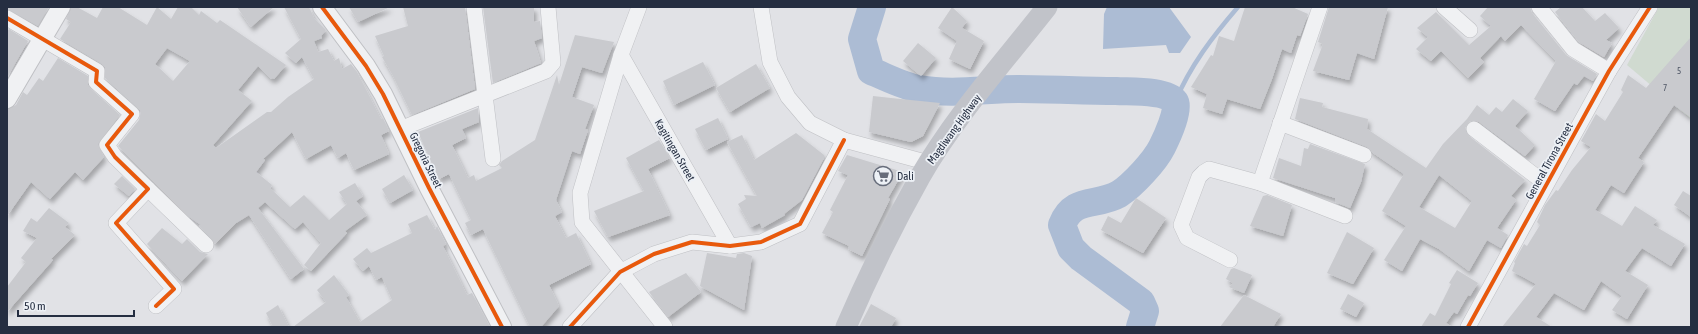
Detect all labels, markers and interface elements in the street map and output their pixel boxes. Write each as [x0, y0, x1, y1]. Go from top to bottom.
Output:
house number: 5 [1677, 66, 1681, 76]
house number: 7 [1663, 83, 1667, 93]
street label: Magdiwang Highway [925, 92, 984, 166]
street label: Kagitingan Street [653, 117, 697, 183]
street label: General Tirona Street [1523, 121, 1575, 201]
street label: Gregoria Street [407, 130, 445, 190]
supermarket icon: Dali [872, 165, 894, 187]
place label: Dali [897, 170, 914, 182]
scale bar [18, 292, 134, 318]
text: 50 m [24, 299, 46, 313]

